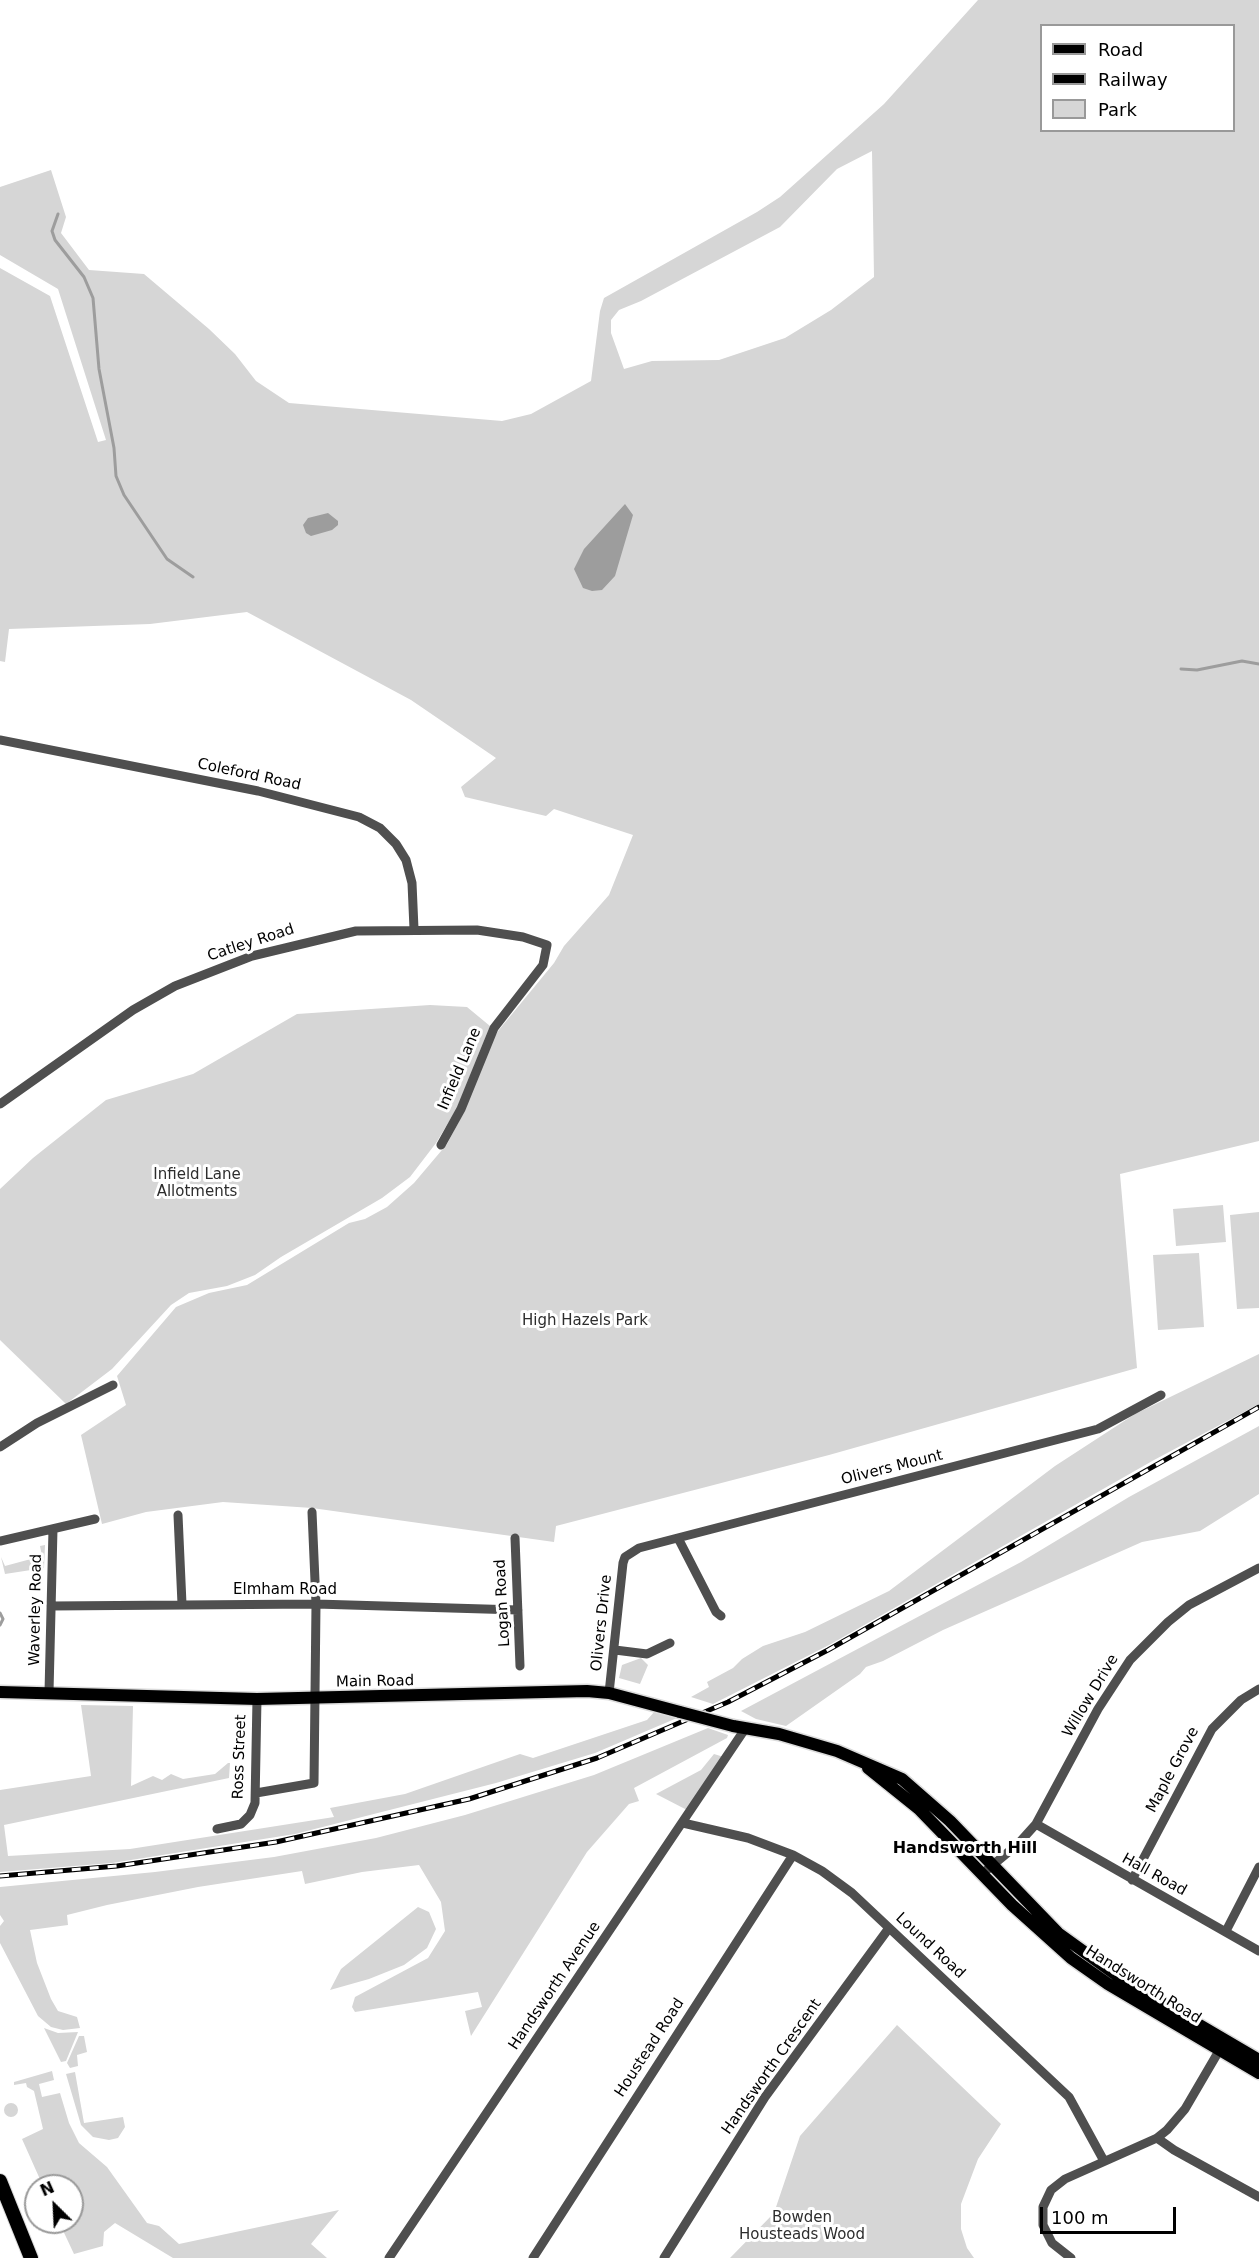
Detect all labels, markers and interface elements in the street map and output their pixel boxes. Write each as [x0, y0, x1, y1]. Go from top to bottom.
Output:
legend [1040, 24, 1235, 132]
text: Road [1098, 39, 1143, 60]
text: Railway [1098, 69, 1168, 90]
text: Park [1098, 99, 1137, 120]
street label: Coleford Road [196, 755, 302, 795]
street label: Catley Road [205, 920, 297, 966]
street label: Infield Lane [435, 1025, 485, 1113]
park label: Infield Lane Allotments [153, 1166, 241, 1201]
park label: High Hazels Park [522, 1312, 648, 1330]
street label: Olivers Mount [839, 1447, 945, 1489]
street label: Waverley Road [26, 1554, 46, 1666]
street label: Logan Road [492, 1559, 514, 1647]
street label: Olivers Drive [588, 1574, 616, 1672]
street label: Elmham Road [233, 1581, 337, 1599]
street label: Willow Drive [1059, 1651, 1123, 1741]
street label: Main Road [336, 1672, 414, 1692]
street label: Ross Street [230, 1714, 250, 1800]
street label: Maple Grove [1143, 1724, 1203, 1816]
district label: Handsworth Hill [893, 1839, 1037, 1859]
street label: Hall Road [1118, 1850, 1190, 1900]
street label: Lound Road [892, 1909, 968, 1983]
street label: Handsworth Avenue [505, 1918, 605, 2054]
street label: Handsworth Road [1082, 1942, 1204, 2028]
street label: Houstead Road [611, 1995, 689, 2101]
street label: Handsworth Crescent [718, 1996, 826, 2138]
north arrow [24, 2174, 84, 2234]
text: N [37, 2178, 57, 2200]
scale bar [1043, 2195, 1180, 2233]
text: 100 m [1051, 2207, 1109, 2228]
park label: Bowden Housteads Wood [739, 2209, 865, 2244]

